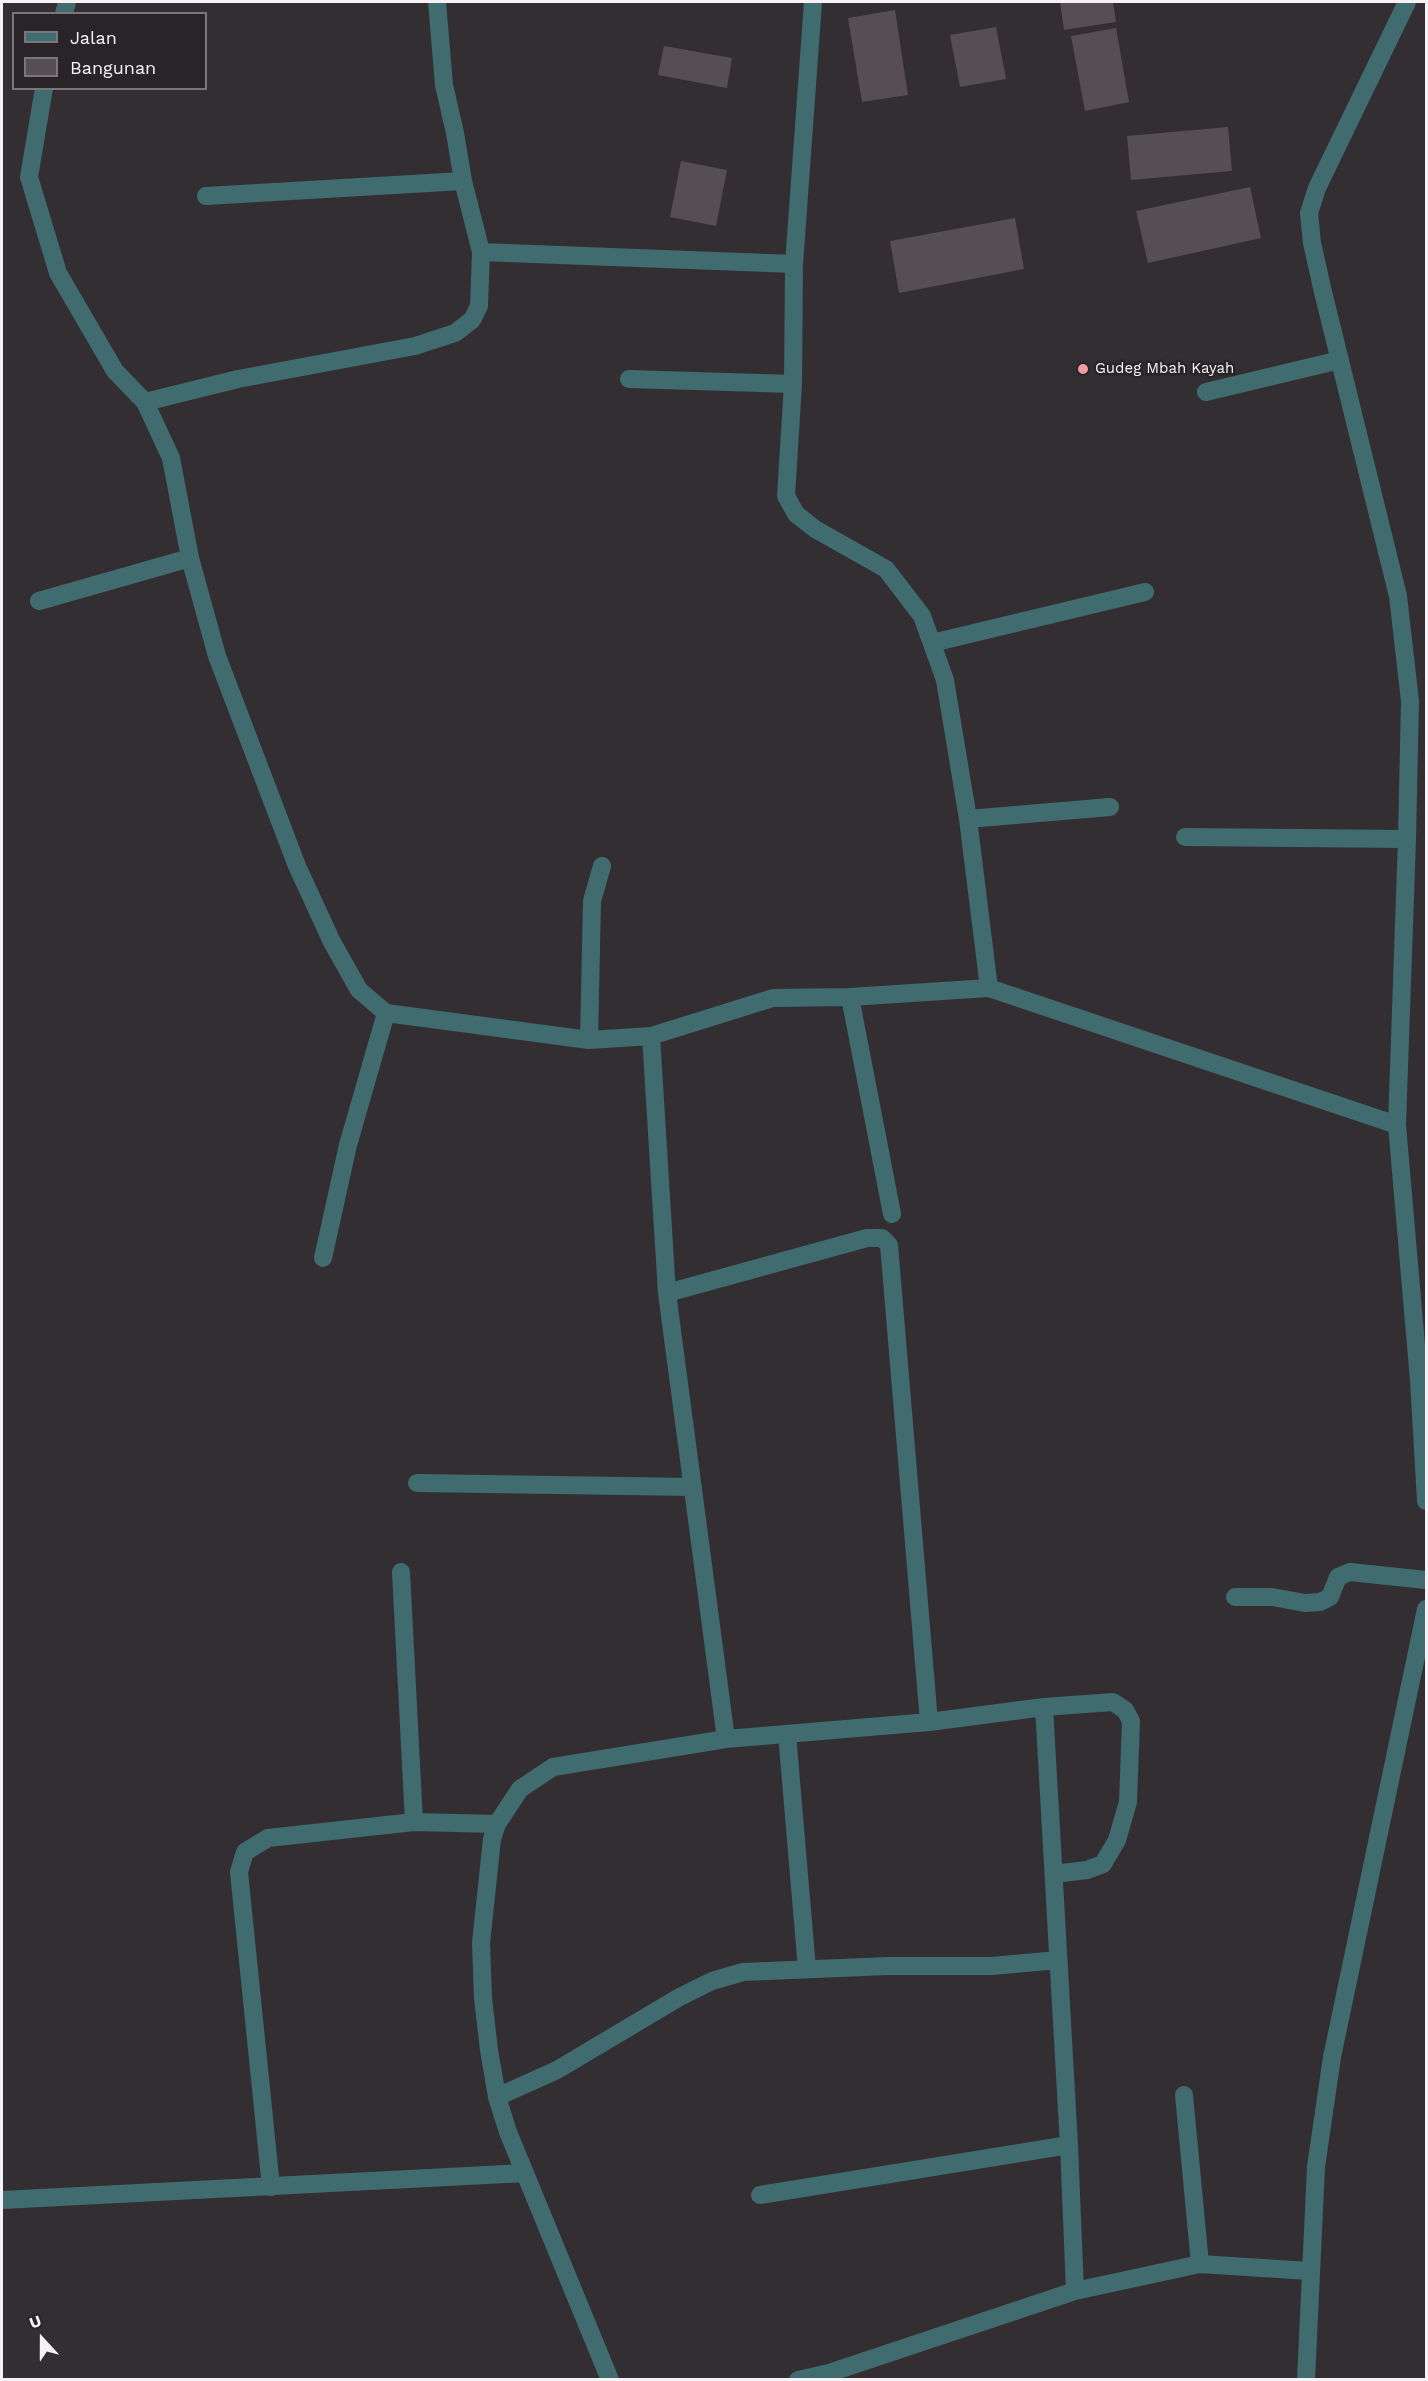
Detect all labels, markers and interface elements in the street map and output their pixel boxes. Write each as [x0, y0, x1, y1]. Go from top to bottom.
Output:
legend [12, 12, 207, 90]
text: Jalan [70, 27, 117, 48]
text: Bangunan [70, 57, 156, 78]
place label: Gudeg Mbah Kayah [1095, 360, 1234, 378]
marker: Gudeg Mbah Kayah [1076, 362, 1090, 376]
north arrow [12, 2309, 72, 2369]
text: U [27, 2311, 44, 2333]

